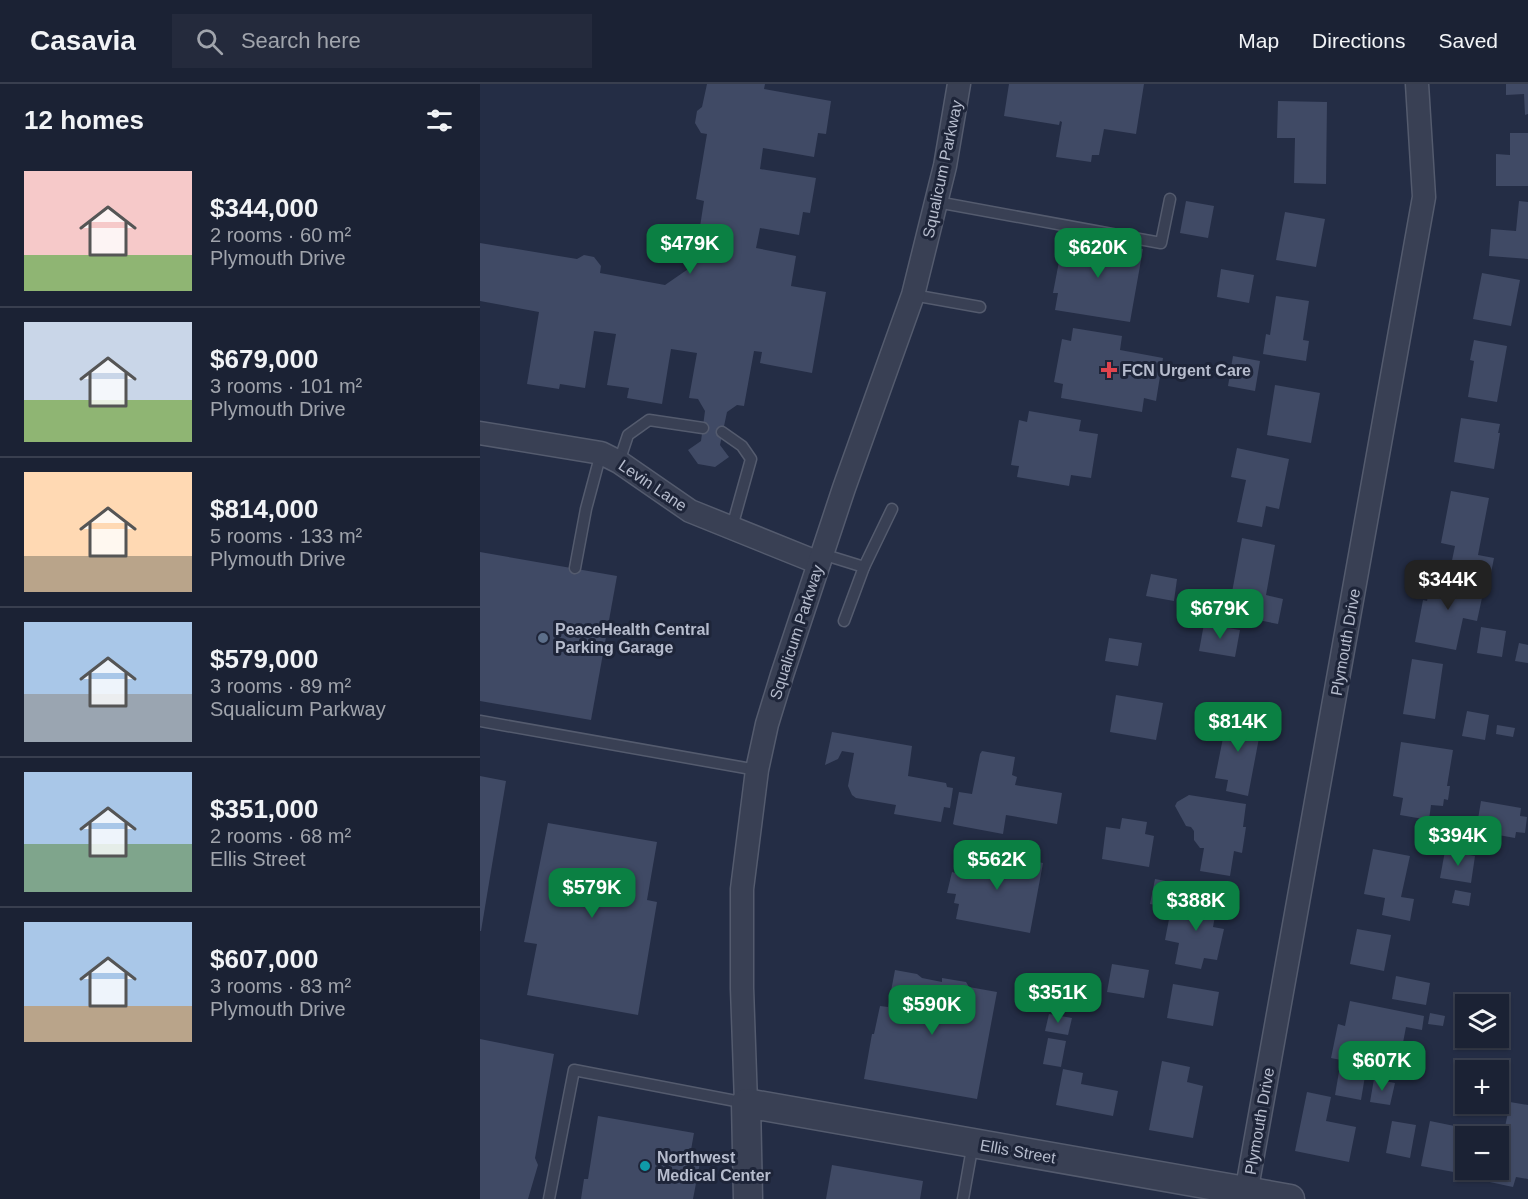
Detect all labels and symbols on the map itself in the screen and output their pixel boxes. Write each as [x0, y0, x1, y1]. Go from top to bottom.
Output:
street label: Squalicum Parkway [920, 99, 965, 240]
pin: $479K [648, 224, 732, 275]
pin: $620K [1056, 228, 1140, 279]
marker: FCN Urgent Care [1100, 361, 1118, 379]
place label: FCN Urgent Care [1122, 362, 1251, 379]
street label: Levin Lane [616, 456, 690, 514]
pin: $344K [1406, 560, 1490, 611]
street label: Squalicum Parkway [767, 563, 826, 702]
street label: Plymouth Drive [1328, 587, 1363, 697]
pin: $679K [1178, 589, 1262, 640]
place label: PeaceHealth Central Parking Garage [555, 621, 710, 656]
marker: PeaceHealth Central Parking Garage [536, 631, 550, 645]
pin: $814K [1196, 702, 1280, 753]
pin: $394K [1416, 816, 1500, 867]
pin: $562K [955, 840, 1039, 891]
pin: $579K [550, 868, 634, 919]
pin: $388K [1154, 881, 1238, 932]
pin: $351K [1016, 973, 1100, 1024]
pin: $590K [890, 985, 974, 1036]
pin: $607K [1340, 1041, 1424, 1092]
street label: Plymouth Drive [1242, 1066, 1277, 1176]
street label: Ellis Street [979, 1136, 1058, 1167]
place label: Northwest Medical Center [657, 1149, 771, 1184]
marker: Northwest Medical Center [638, 1159, 652, 1173]

